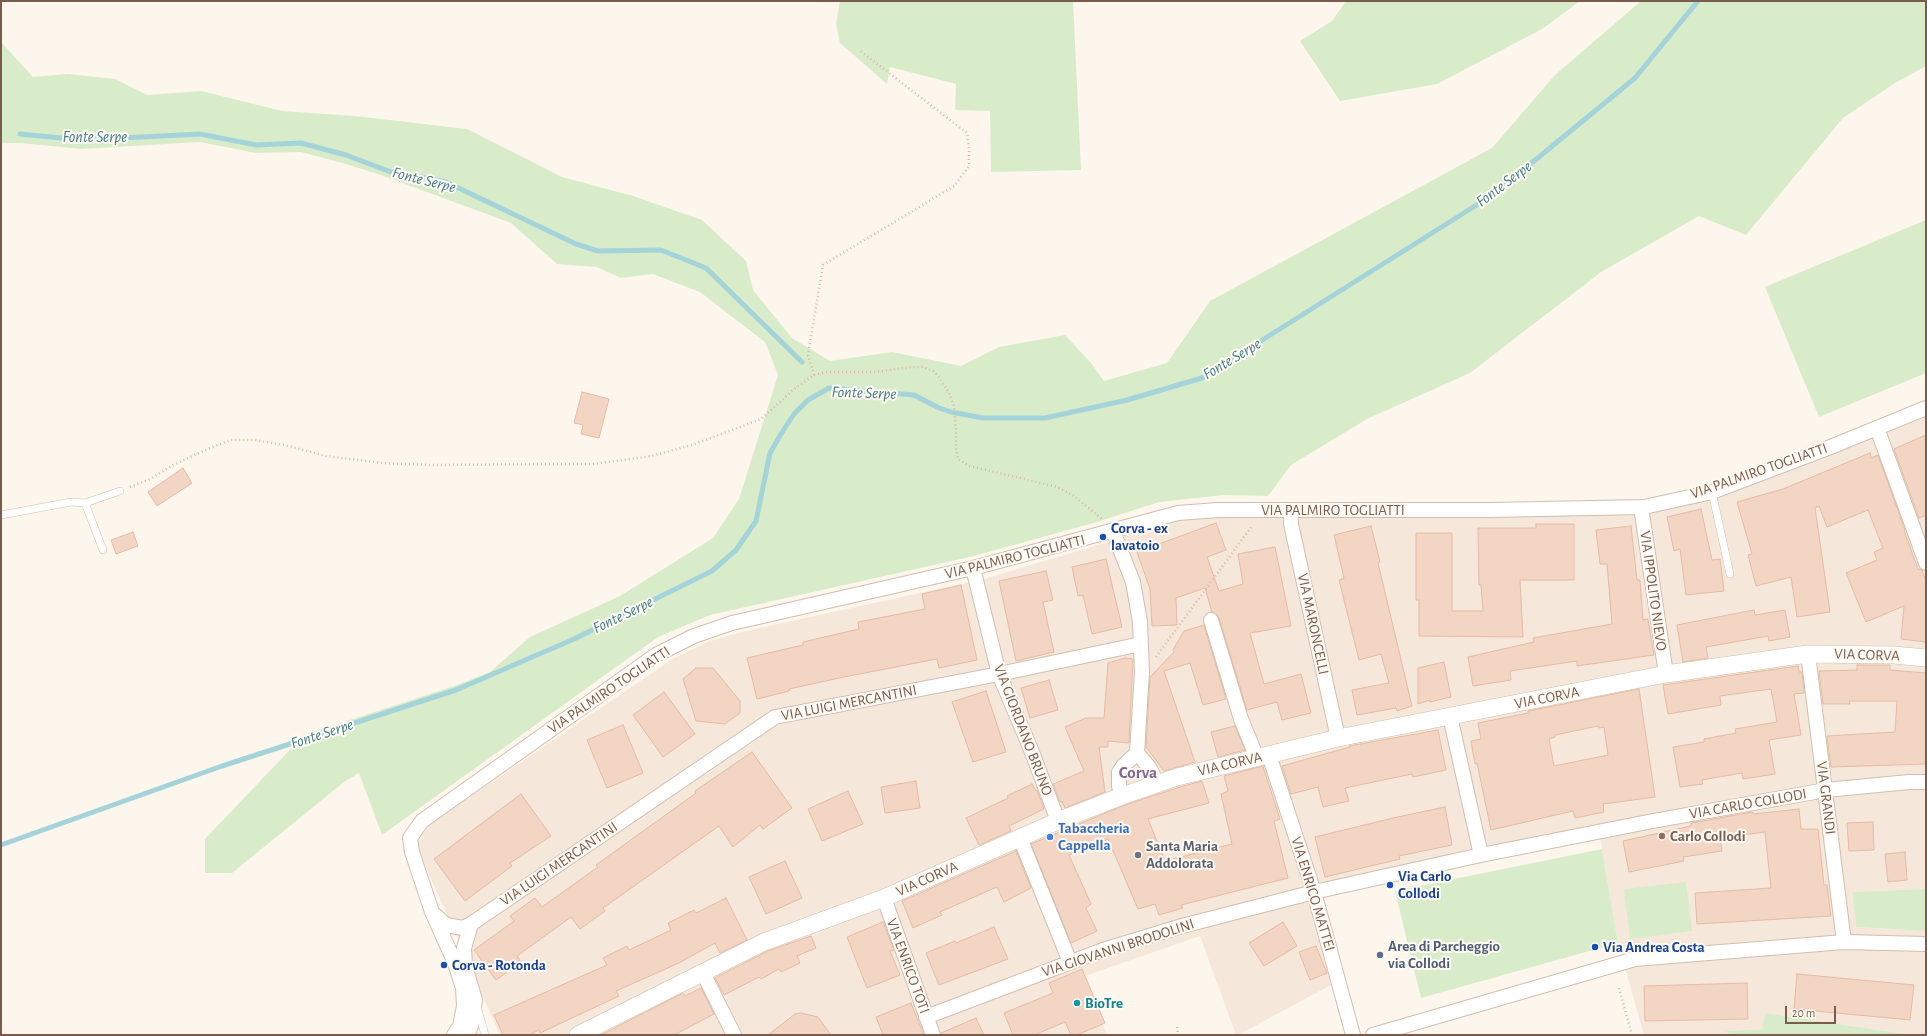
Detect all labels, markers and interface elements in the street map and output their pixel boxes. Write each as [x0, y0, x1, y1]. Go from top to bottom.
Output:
water label: Fonte Serpe [63, 127, 127, 147]
water label: Fonte Serpe [1472, 157, 1536, 211]
water label: Fonte Serpe [390, 163, 458, 197]
water label: Fonte Serpe [1199, 334, 1265, 384]
water label: Fonte Serpe [831, 382, 897, 404]
street label: VIA PALMIRO TOGLIATTI [1688, 439, 1830, 503]
street label: VIA PALMIRO TOGLIATTI [1261, 501, 1405, 519]
place label: Corva - ex lavatoio [1111, 519, 1168, 554]
street label: VIA IPPOLITO NIEVO [1636, 530, 1670, 652]
street label: VIA PALMIRO TOGLIATTI [943, 531, 1087, 583]
marker: Corva - ex lavatoio [1098, 532, 1108, 542]
street label: VIA MARONCELLI [1293, 572, 1333, 676]
water label: Fonte Serpe [590, 592, 656, 638]
street label: VIA PALMIRO TOGLIATTI [544, 642, 674, 738]
street label: VIA CORVA [1834, 645, 1900, 665]
street label: VIA GIORDANO BRUNO [990, 662, 1056, 798]
street label: VIA LUIGI MERCANTINI [780, 681, 918, 725]
street label: VIA CORVA [1513, 683, 1581, 713]
water label: Fonte Serpe [288, 715, 356, 753]
street label: VIA CORVA [1196, 748, 1264, 780]
street label: VIA GRANDI [1813, 760, 1839, 836]
district label: Corva [1119, 763, 1157, 783]
street label: VIA CARLO COLLODI [1688, 785, 1808, 823]
street label: VIA LUIGI MERCANTINI [497, 818, 621, 910]
place label: Tabaccheria Cappella [1058, 819, 1130, 854]
place label: Carlo Collodi [1670, 827, 1746, 845]
marker: Carlo Collodi [1657, 831, 1667, 841]
marker: Tabaccheria Cappella [1045, 832, 1055, 842]
street label: VIA ENRICO MATTEI [1287, 835, 1339, 953]
place label: Santa Maria Addolorata [1146, 837, 1218, 872]
marker: Santa Maria Addolorata [1133, 850, 1143, 860]
street label: VIA CORVA [893, 857, 961, 901]
place label: Via Carlo Collodi [1398, 867, 1452, 902]
marker: Via Carlo Collodi [1385, 880, 1395, 890]
street label: VIA GIOVANNI BRODOLINI [1040, 915, 1196, 981]
street label: VIA ENRICO TOTI [882, 916, 934, 1016]
place label: Area di Parcheggio via Collodi [1388, 937, 1500, 972]
place label: Via Andrea Costa [1603, 938, 1705, 956]
marker: Via Andrea Costa [1590, 942, 1600, 952]
marker: Area di Parcheggio via Collodi [1375, 950, 1385, 960]
place label: Corva - Rotonda [452, 956, 546, 974]
marker: Corva - Rotonda [439, 960, 449, 970]
place label: BioTre [1085, 994, 1123, 1012]
marker: BioTre [1072, 998, 1082, 1008]
scale bar [1787, 998, 1838, 1024]
text: 20 m [1792, 1007, 1815, 1019]

